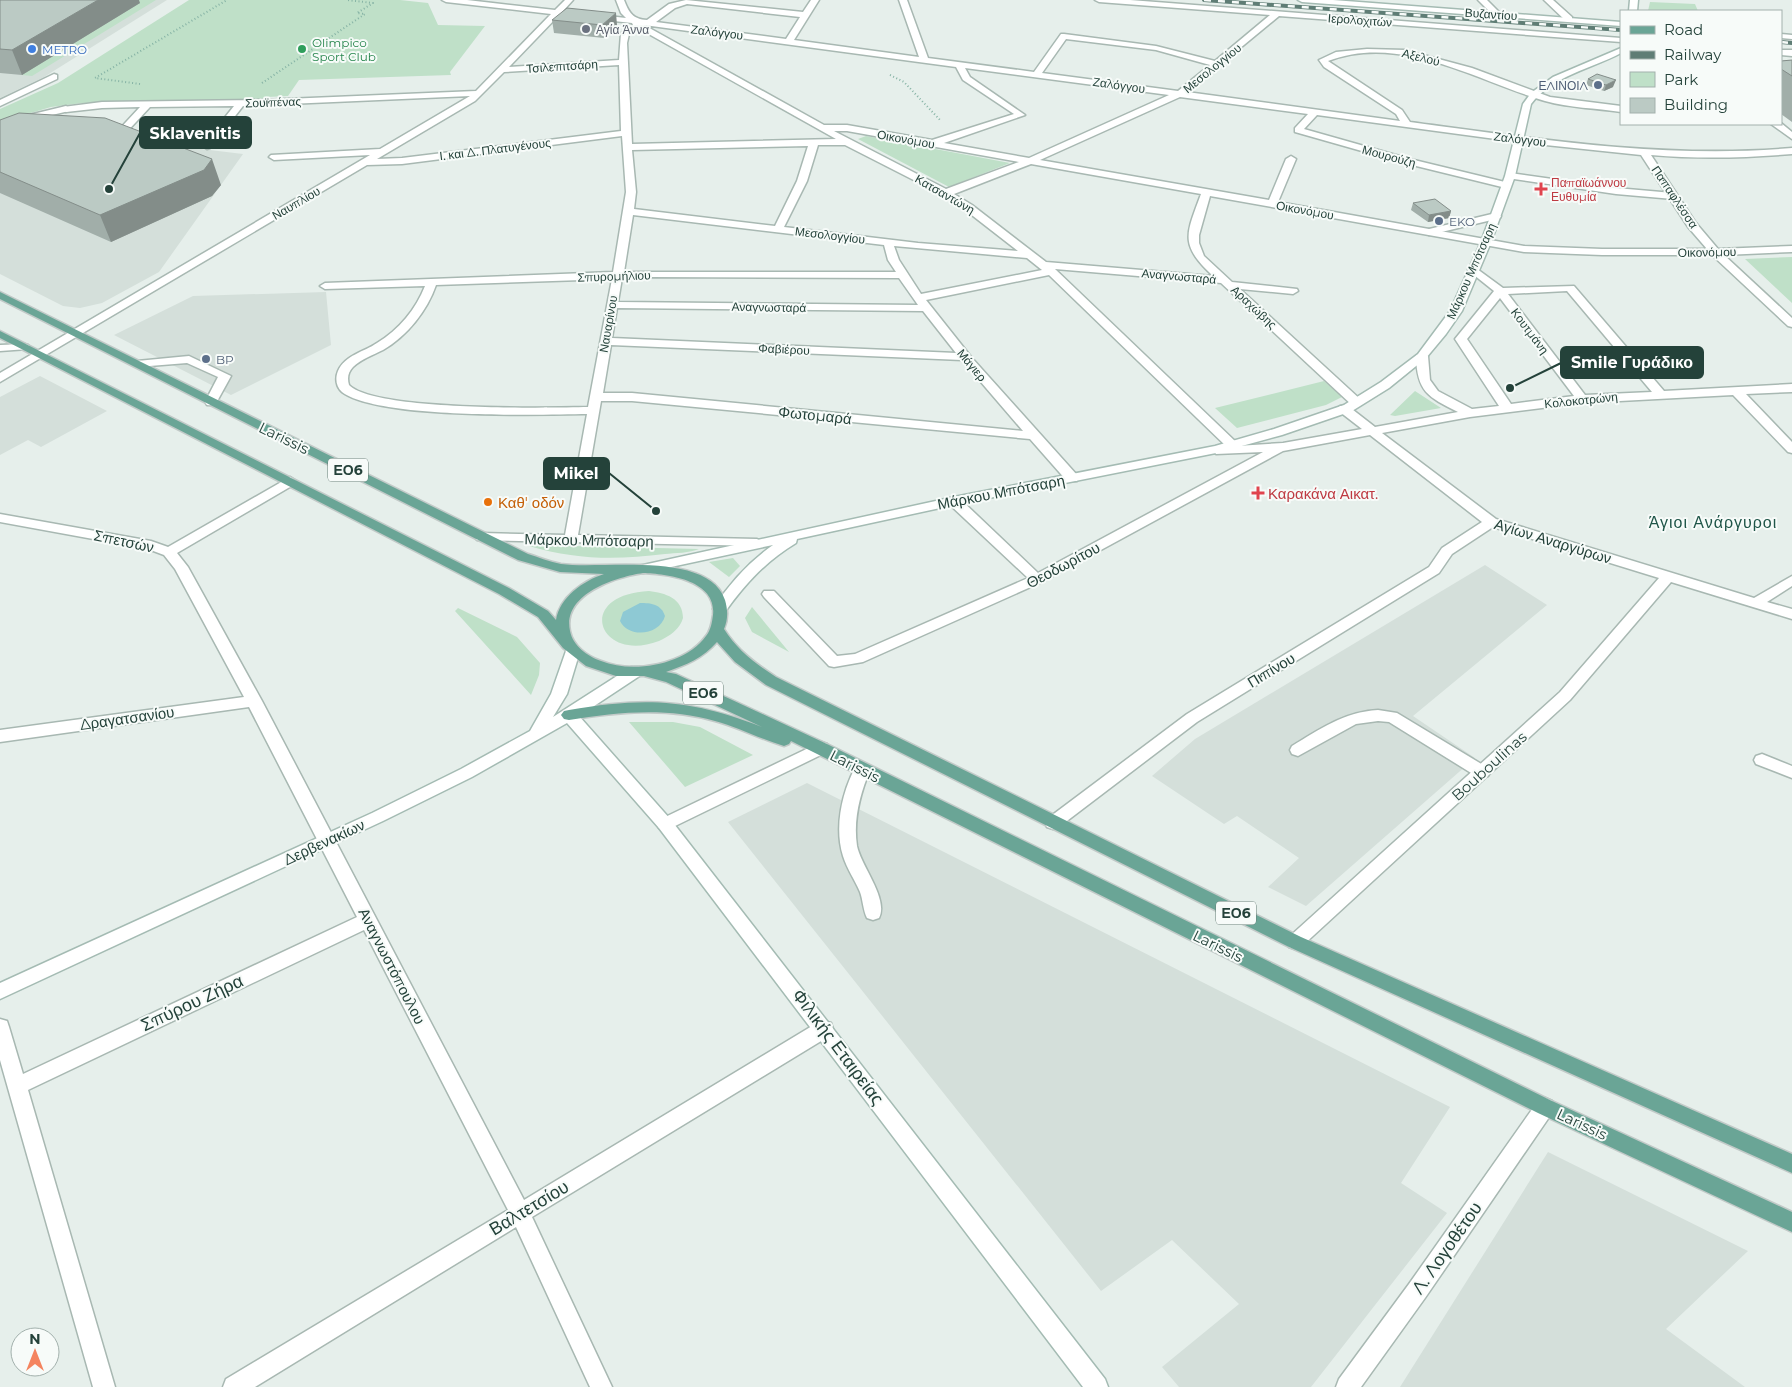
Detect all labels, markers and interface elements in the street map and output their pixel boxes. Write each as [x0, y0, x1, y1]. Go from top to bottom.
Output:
street label: Βυζαντίου [1464, 5, 1518, 23]
street label: Ιερολοχιτών [1327, 10, 1393, 30]
legend [1620, 10, 1782, 125]
text: Road [1664, 20, 1703, 39]
street label: Ζαλόγγου [690, 21, 744, 43]
place label: Αγία Άννα [596, 22, 649, 37]
marker: Αγία Άννα [580, 23, 592, 35]
place label: Olimpico Sport Club [312, 35, 376, 64]
street label: Μεσολογγίου [1180, 40, 1244, 96]
place label: METRO [42, 42, 87, 57]
marker: METRO [26, 43, 38, 55]
marker: Olimpico Sport Club [296, 43, 308, 55]
street label: Αξελού [1401, 45, 1441, 69]
text: Railway [1664, 45, 1722, 64]
street label: Τσιλεπιτσάρη [526, 56, 598, 76]
text: Park [1664, 70, 1698, 89]
street label: Ζαλόγγου [1092, 74, 1146, 96]
place label: ΕΛΙΝΟΙΛ [1539, 78, 1589, 93]
marker: ΕΛΙΝΟΙΛ [1592, 79, 1604, 91]
street label: Σουϊπένας [245, 94, 301, 110]
text: Building [1664, 95, 1728, 114]
callout: Sklavenitis [140, 117, 251, 148]
text: Sklavenitis [150, 124, 241, 143]
street label: Οικονόμου [876, 127, 936, 151]
street label: Ζαλόγγου [1493, 128, 1547, 150]
street label: Ι. και Δ. Πλατυγένους [438, 135, 552, 163]
street label: Μουρούζη [1360, 142, 1418, 170]
street label: Παπαφλέσσα [1648, 163, 1702, 231]
street label: Κατσαντώνη [913, 171, 977, 217]
place label: Παπαϊωάννου Ευθυμία [1551, 175, 1626, 204]
street label: Ναυπλίου [269, 183, 323, 223]
marker: Παπαϊωάννου Ευθυμία [1535, 183, 1547, 195]
street label: Οικονόμου [1275, 198, 1335, 222]
place label: EKO [1449, 214, 1475, 229]
marker: EKO [1433, 215, 1445, 227]
street label: Μάρκου Μπότσαρη [1443, 221, 1499, 321]
street label: Μεσολογγίου [794, 223, 866, 247]
street label: Οικονόμου [1678, 244, 1736, 260]
street label: Αναγνωσταρά [1141, 265, 1217, 287]
street label: Σπυρομήλιου [577, 267, 651, 285]
street label: Αραχώβης [1228, 282, 1280, 332]
street label: Ναυαρίνου [596, 294, 620, 354]
street label: Αναγνωσταρά [731, 299, 807, 315]
street label: Κουτμάνη [1508, 305, 1552, 357]
street label: Φαβιέρου [758, 340, 810, 358]
street label: Μάγιερ [954, 346, 990, 384]
callout: Smile Γυράδικο [1561, 347, 1703, 378]
place label: BP [216, 352, 234, 367]
marker: BP [200, 353, 212, 365]
text: Smile Γυράδικο [1571, 353, 1693, 372]
street label: Κολοκοτρώνη [1544, 389, 1618, 411]
street label: Φωτομαρά [777, 402, 853, 428]
street label: Larissis [256, 418, 312, 458]
road number: ΕΟ6 [328, 458, 368, 482]
callout: Mikel [544, 458, 609, 489]
text: Mikel [553, 464, 599, 483]
street label: Μάρκου Μπότσαρη [936, 470, 1066, 514]
place label: Καρακάνα Αικατ. [1268, 484, 1378, 503]
marker: Καρακάνα Αικατ. [1252, 487, 1264, 499]
place label: Καθ' οδόν [498, 493, 564, 512]
marker: Καθ' οδόν [482, 496, 494, 508]
district label: Άγιοι Ανάργυροι [1649, 513, 1777, 532]
street label: Αγίων Αναργύρων [1492, 514, 1614, 568]
street label: Σπετσών [92, 525, 156, 557]
street label: Μάρκου Μπότσαρη [524, 529, 654, 551]
street label: Θεοδωρίτου [1023, 538, 1103, 592]
street label: Πιπίνου [1244, 648, 1298, 692]
road number: ΕΟ6 [683, 681, 723, 704]
street label: Δραγατσανίου [79, 702, 175, 734]
street label: Bouboulinas [1447, 727, 1531, 805]
street label: Larissis [827, 745, 883, 787]
street label: Δερβενακίων [280, 815, 368, 869]
road number: ΕΟ6 [1216, 901, 1256, 924]
street label: Αναγνωστόπουλου [354, 905, 430, 1027]
street label: Larissis [1190, 926, 1246, 966]
street label: Σπύρου Ζήρα [137, 970, 247, 1036]
street label: Φιλικής Εταιρείας [787, 985, 889, 1109]
street label: Larissis [1554, 1104, 1610, 1144]
street label: Βαλτετσίου [485, 1176, 573, 1240]
street label: Λ. Λογοθέτου [1407, 1198, 1487, 1298]
north arrow [10, 1327, 60, 1377]
text: N [29, 1330, 41, 1348]

